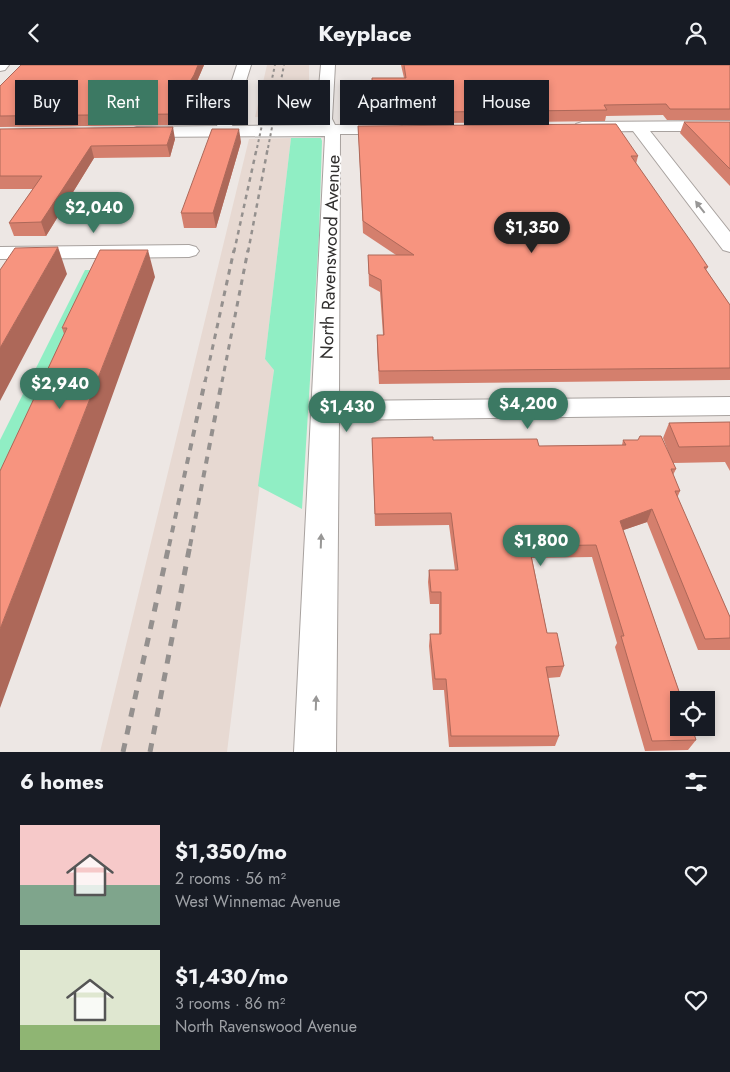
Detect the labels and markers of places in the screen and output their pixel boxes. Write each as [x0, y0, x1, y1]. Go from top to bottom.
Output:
pin: $2,040 [53, 191, 135, 234]
pin: $1,350 [491, 211, 573, 254]
pin: $2,940 [19, 367, 101, 410]
pin: $4,200 [487, 387, 569, 430]
pin: $1,430 [306, 391, 388, 433]
pin: $1,800 [500, 525, 582, 567]

